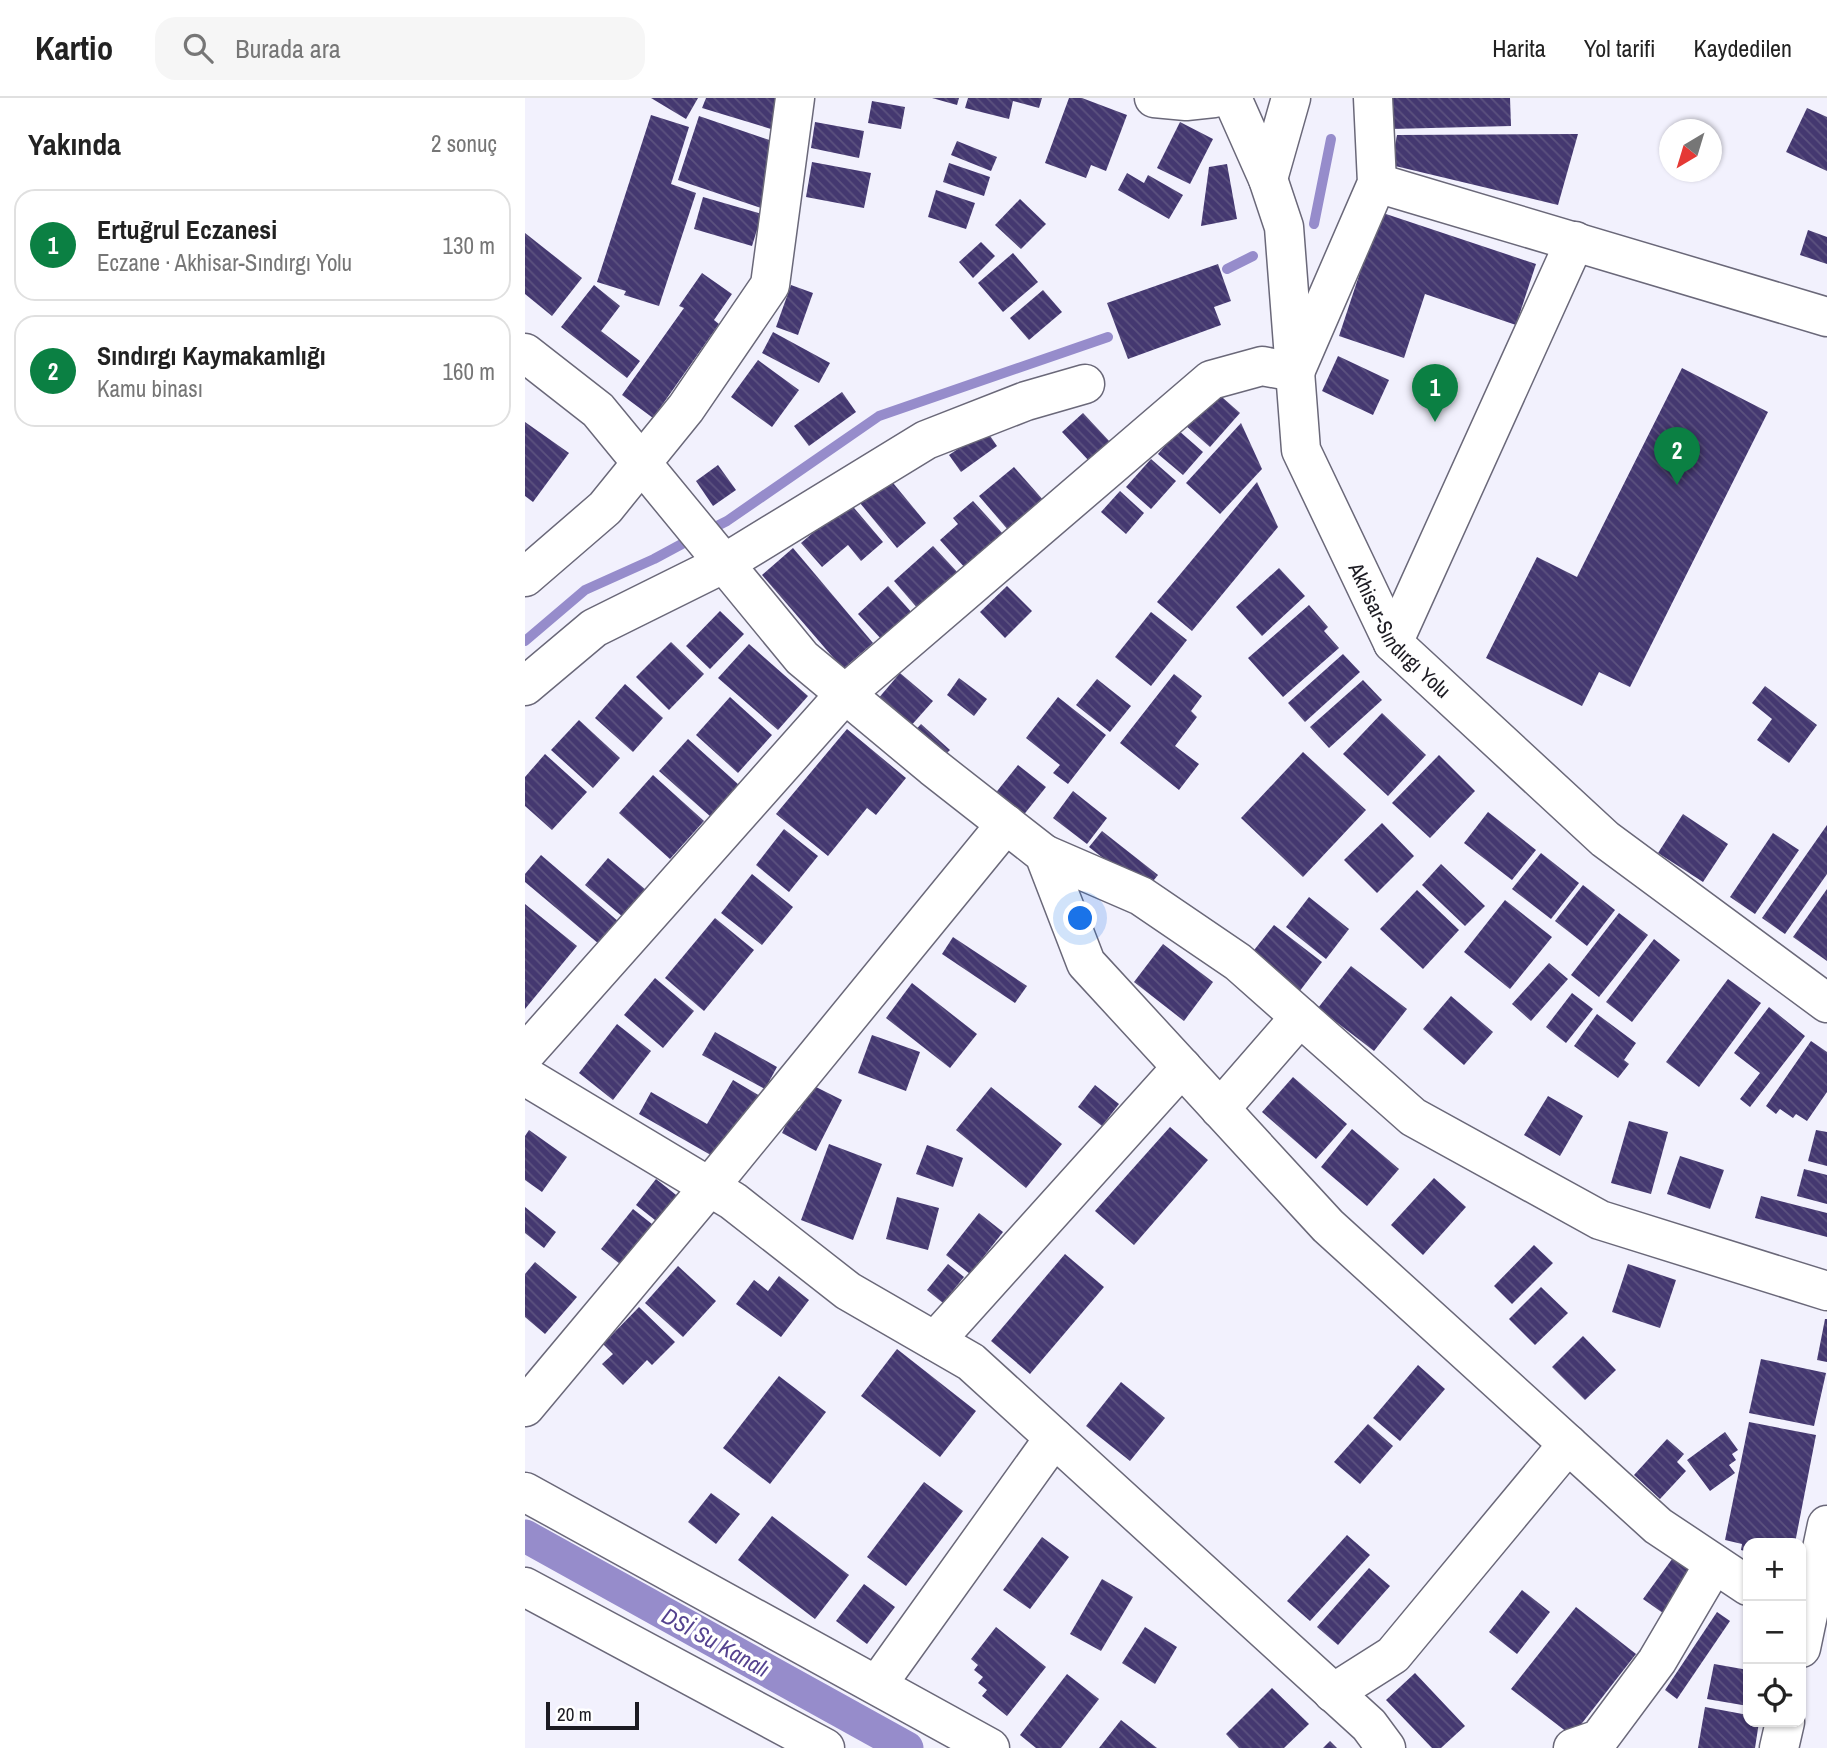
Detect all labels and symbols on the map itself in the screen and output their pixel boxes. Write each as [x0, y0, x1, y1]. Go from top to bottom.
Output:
north arrow [1659, 119, 1722, 182]
pin: 1 [1412, 364, 1458, 422]
pin: 2 [1654, 427, 1700, 485]
street label: Akhisar-Sındırgı Yolu [1342, 557, 1457, 704]
your location [1063, 901, 1097, 935]
water label: DSİ Su Kanalı [657, 1600, 775, 1684]
scale bar [546, 1699, 639, 1731]

